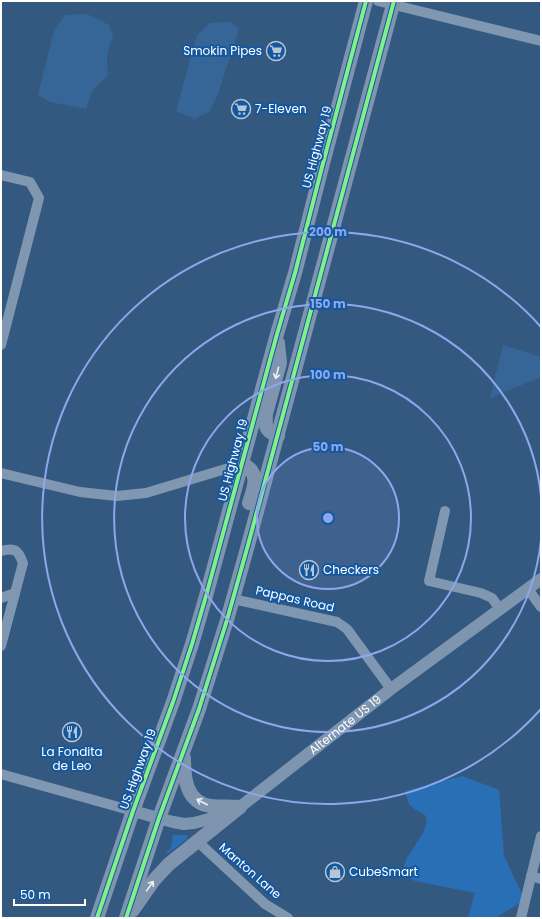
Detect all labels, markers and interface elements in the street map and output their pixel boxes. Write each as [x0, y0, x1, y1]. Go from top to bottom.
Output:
supermarket icon: Smokin Pipes [265, 40, 287, 62]
place label: Smokin Pipes [183, 42, 262, 59]
supermarket icon: 7-Eleven [230, 98, 252, 120]
place label: 7-Eleven [255, 100, 307, 117]
street label: US Highway 19 [297, 104, 336, 190]
text: 200 m [309, 223, 347, 240]
text: 150 m [310, 295, 346, 312]
one-way arrow [273, 366, 280, 379]
text: 100 m [310, 366, 346, 383]
street label: US Highway 19 [213, 417, 252, 503]
text: 50 m [313, 438, 344, 455]
centre of rings [321, 511, 335, 525]
restaurant icon: Checkers [298, 559, 320, 581]
place label: Checkers [323, 561, 379, 578]
street label: Pappas Road [254, 581, 336, 616]
street label: Alternate US 19 [305, 691, 385, 758]
restaurant icon: La Fondita de Leo [61, 721, 83, 743]
street label: US Highway 19 [115, 726, 160, 812]
place label: La Fondita de Leo [41, 743, 103, 774]
one-way arrow [196, 798, 208, 805]
street label: Manton Lane [216, 839, 285, 902]
shop icon: CubeSmart [324, 861, 346, 883]
place label: CubeSmart [349, 863, 418, 880]
scale bar [14, 881, 85, 907]
one-way arrow [145, 881, 154, 892]
text: 50 m [20, 886, 51, 903]

